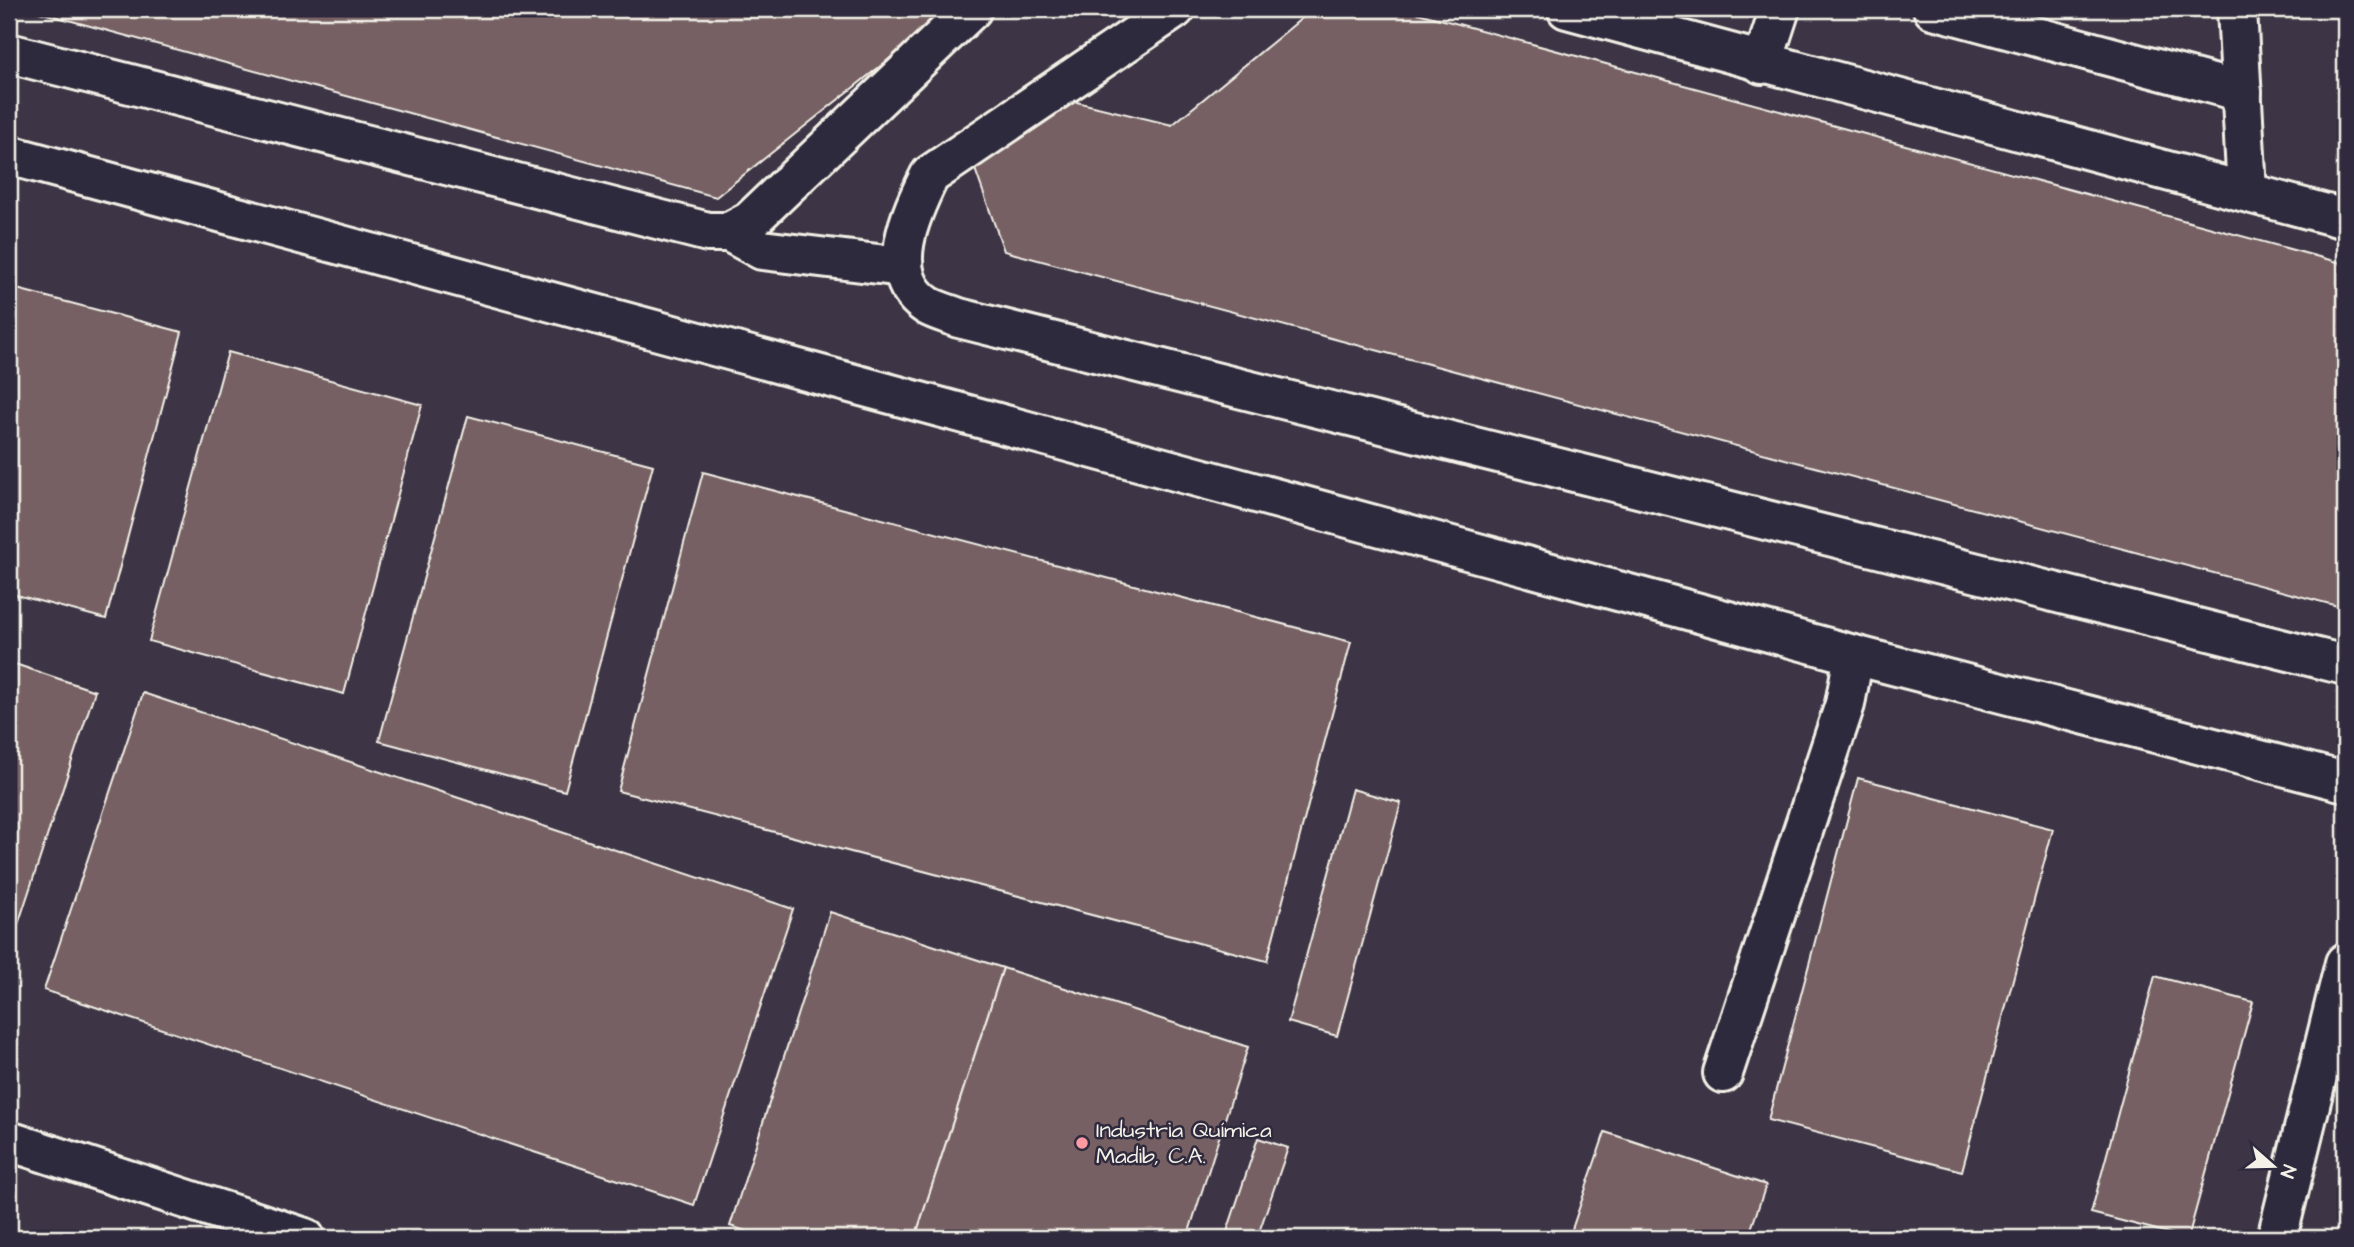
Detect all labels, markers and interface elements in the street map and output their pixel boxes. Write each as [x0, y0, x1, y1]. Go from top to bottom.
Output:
place label: Industria Química Madib, C.A. [1096, 1114, 1272, 1172]
north arrow [2238, 1132, 2308, 1202]
marker: Industria Química Madib, C.A. [1074, 1135, 1090, 1151]
text: N [2273, 1161, 2302, 1182]

